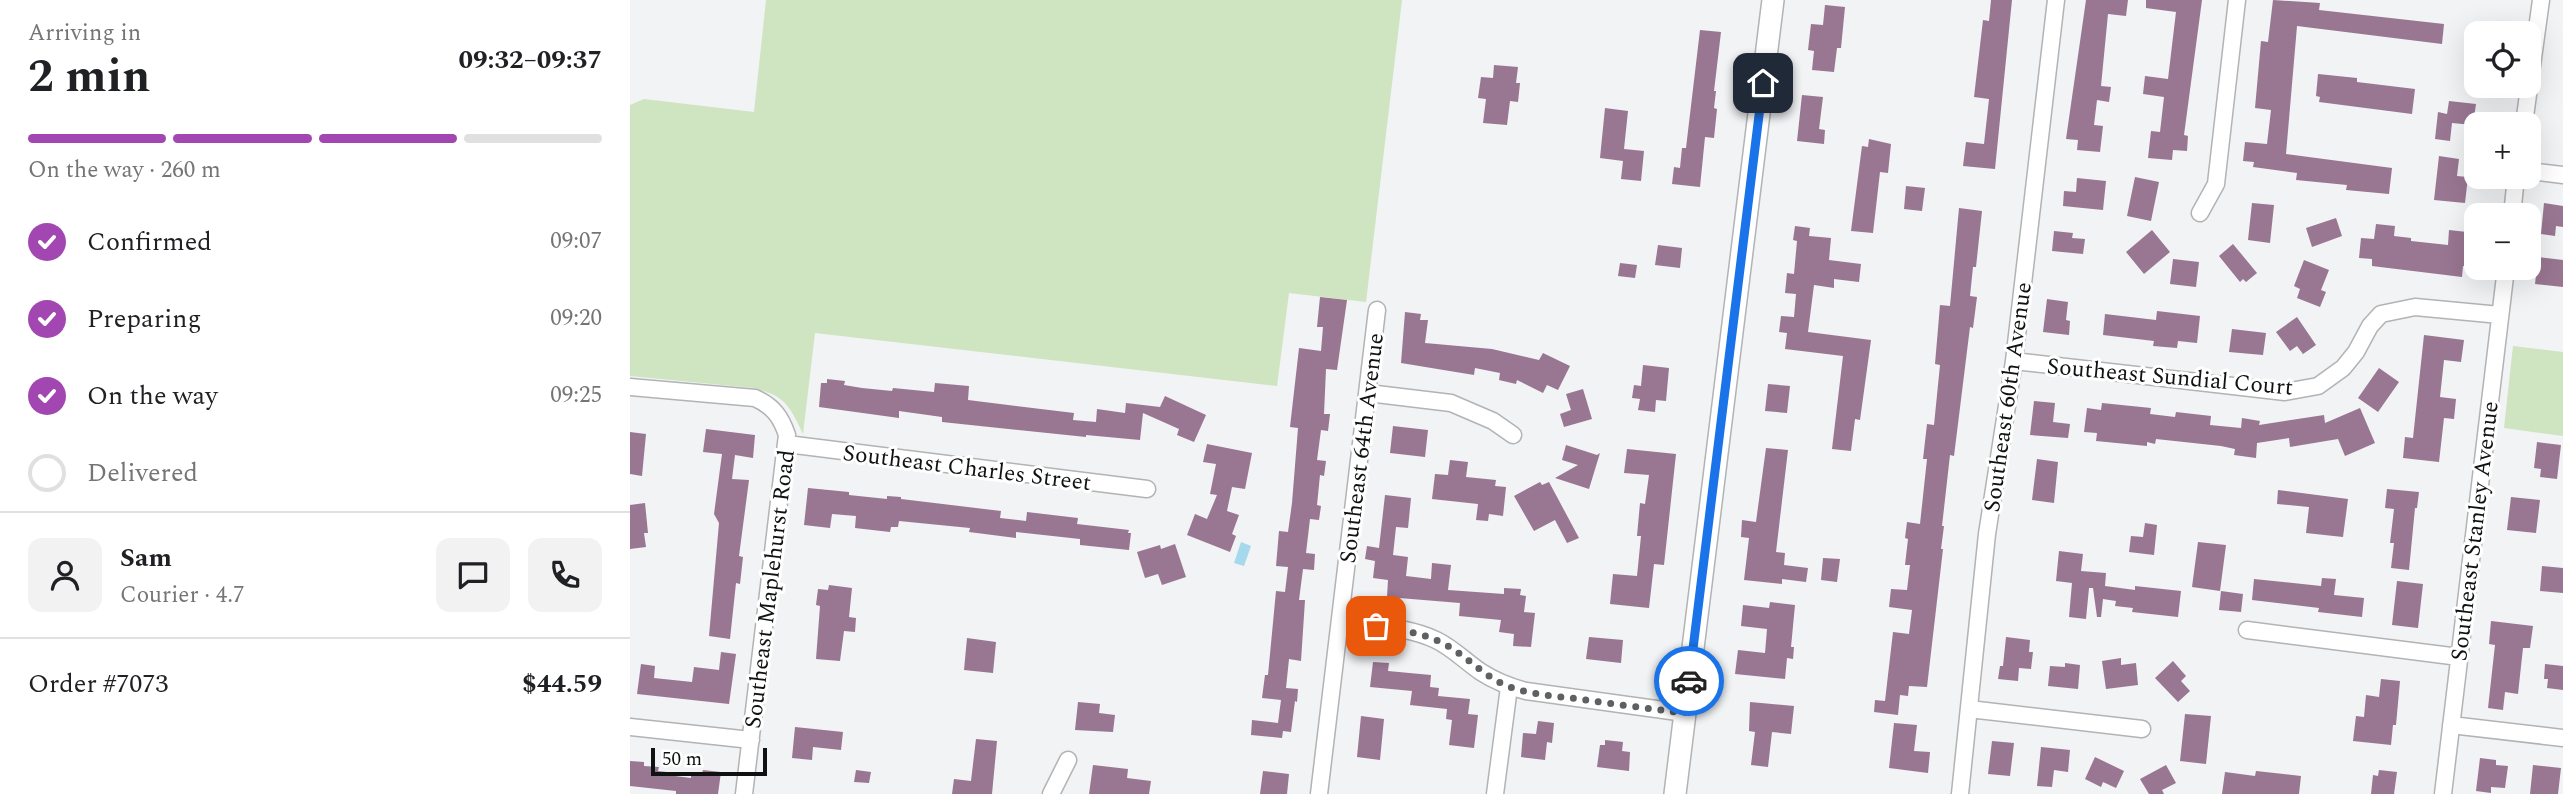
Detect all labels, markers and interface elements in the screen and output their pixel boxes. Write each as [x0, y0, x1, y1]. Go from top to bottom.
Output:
text: Arriving in [28, 16, 141, 51]
map controls [2464, 21, 2541, 280]
button: locate [2464, 21, 2541, 98]
text: 09:32–09:37 [458, 40, 602, 80]
text: 2 min [28, 42, 150, 112]
pin [1733, 53, 1793, 113]
icon: home [1744, 64, 1782, 102]
button: + [2464, 112, 2541, 189]
text: On the way · 260 m [28, 153, 221, 188]
button: − [2464, 203, 2541, 280]
text: Confirmed [87, 222, 212, 262]
icon: check [28, 223, 66, 261]
text: 09:07 [550, 224, 602, 259]
street label: Southeast 60th Avenue [1975, 280, 2042, 514]
text: Preparing [87, 299, 201, 339]
icon: check [28, 300, 66, 338]
text: 09:20 [550, 301, 602, 336]
street label: Southeast 64th Avenue [1331, 331, 1394, 565]
street label: Southeast Sundial Court [2045, 349, 2294, 406]
text: On the way [87, 376, 218, 416]
icon: check [28, 377, 66, 415]
text: 09:25 [550, 378, 602, 413]
street label: Southeast Stanley Avenue [2442, 399, 2509, 663]
street label: Southeast Charles Street [841, 436, 1093, 501]
street label: Southeast Maplehurst Road [736, 448, 805, 731]
text: Delivered [87, 453, 198, 493]
button: person [28, 538, 102, 612]
text: Sam [120, 538, 172, 578]
button: chat [436, 538, 510, 612]
button: phone [528, 538, 602, 612]
text: Courier · 4.7 [120, 578, 245, 613]
pin [1346, 596, 1406, 656]
icon: bag [1357, 607, 1395, 645]
courier [1654, 646, 1724, 716]
icon: car [1670, 662, 1708, 700]
text: Order #7073 [28, 664, 168, 704]
text: $44.59 [522, 664, 602, 704]
scale bar [651, 745, 766, 777]
text: 50 m [662, 745, 702, 774]

